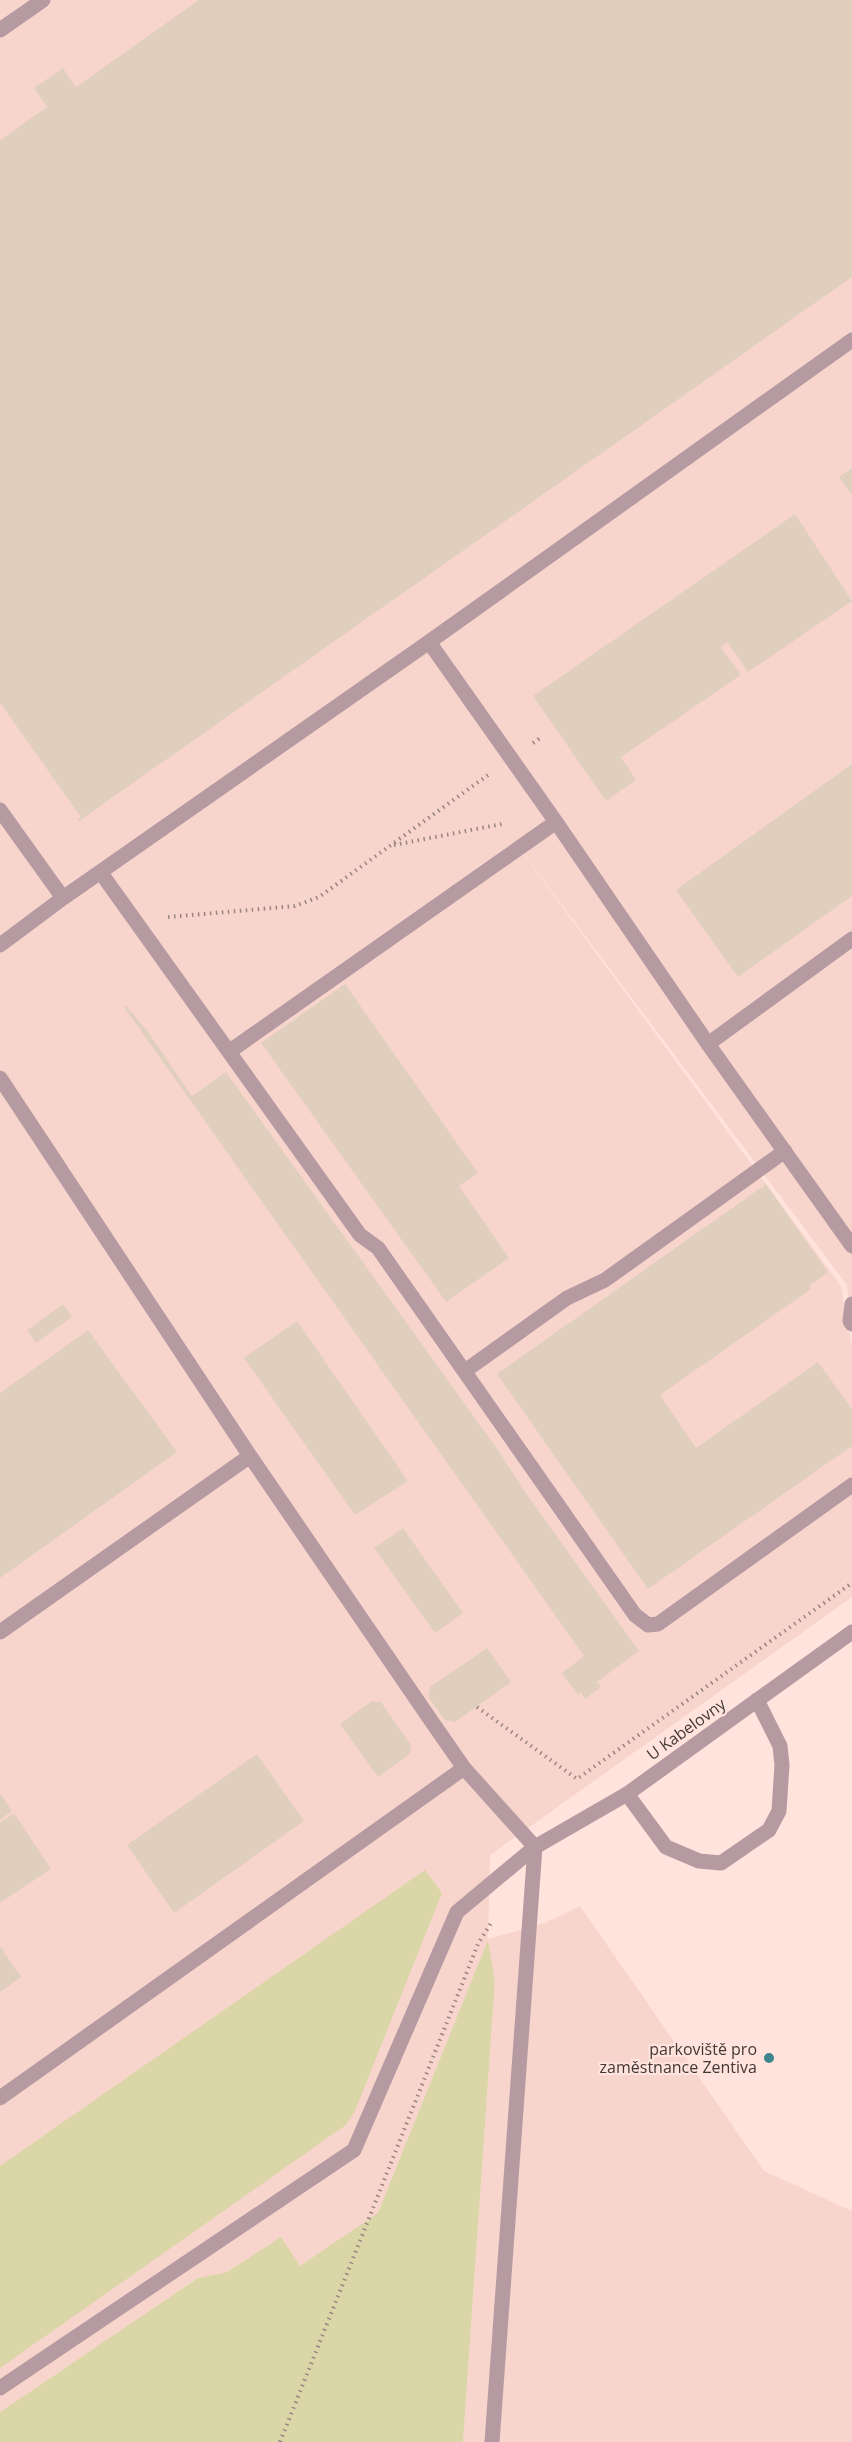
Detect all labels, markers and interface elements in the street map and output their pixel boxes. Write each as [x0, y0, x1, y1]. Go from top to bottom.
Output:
street label: U Kabelovny [642, 1692, 731, 1765]
place label: parkoviště pro zaměstnance Zentiva [600, 2038, 757, 2078]
marker: parkoviště pro zaměstnance Zentiva [762, 2051, 776, 2065]

